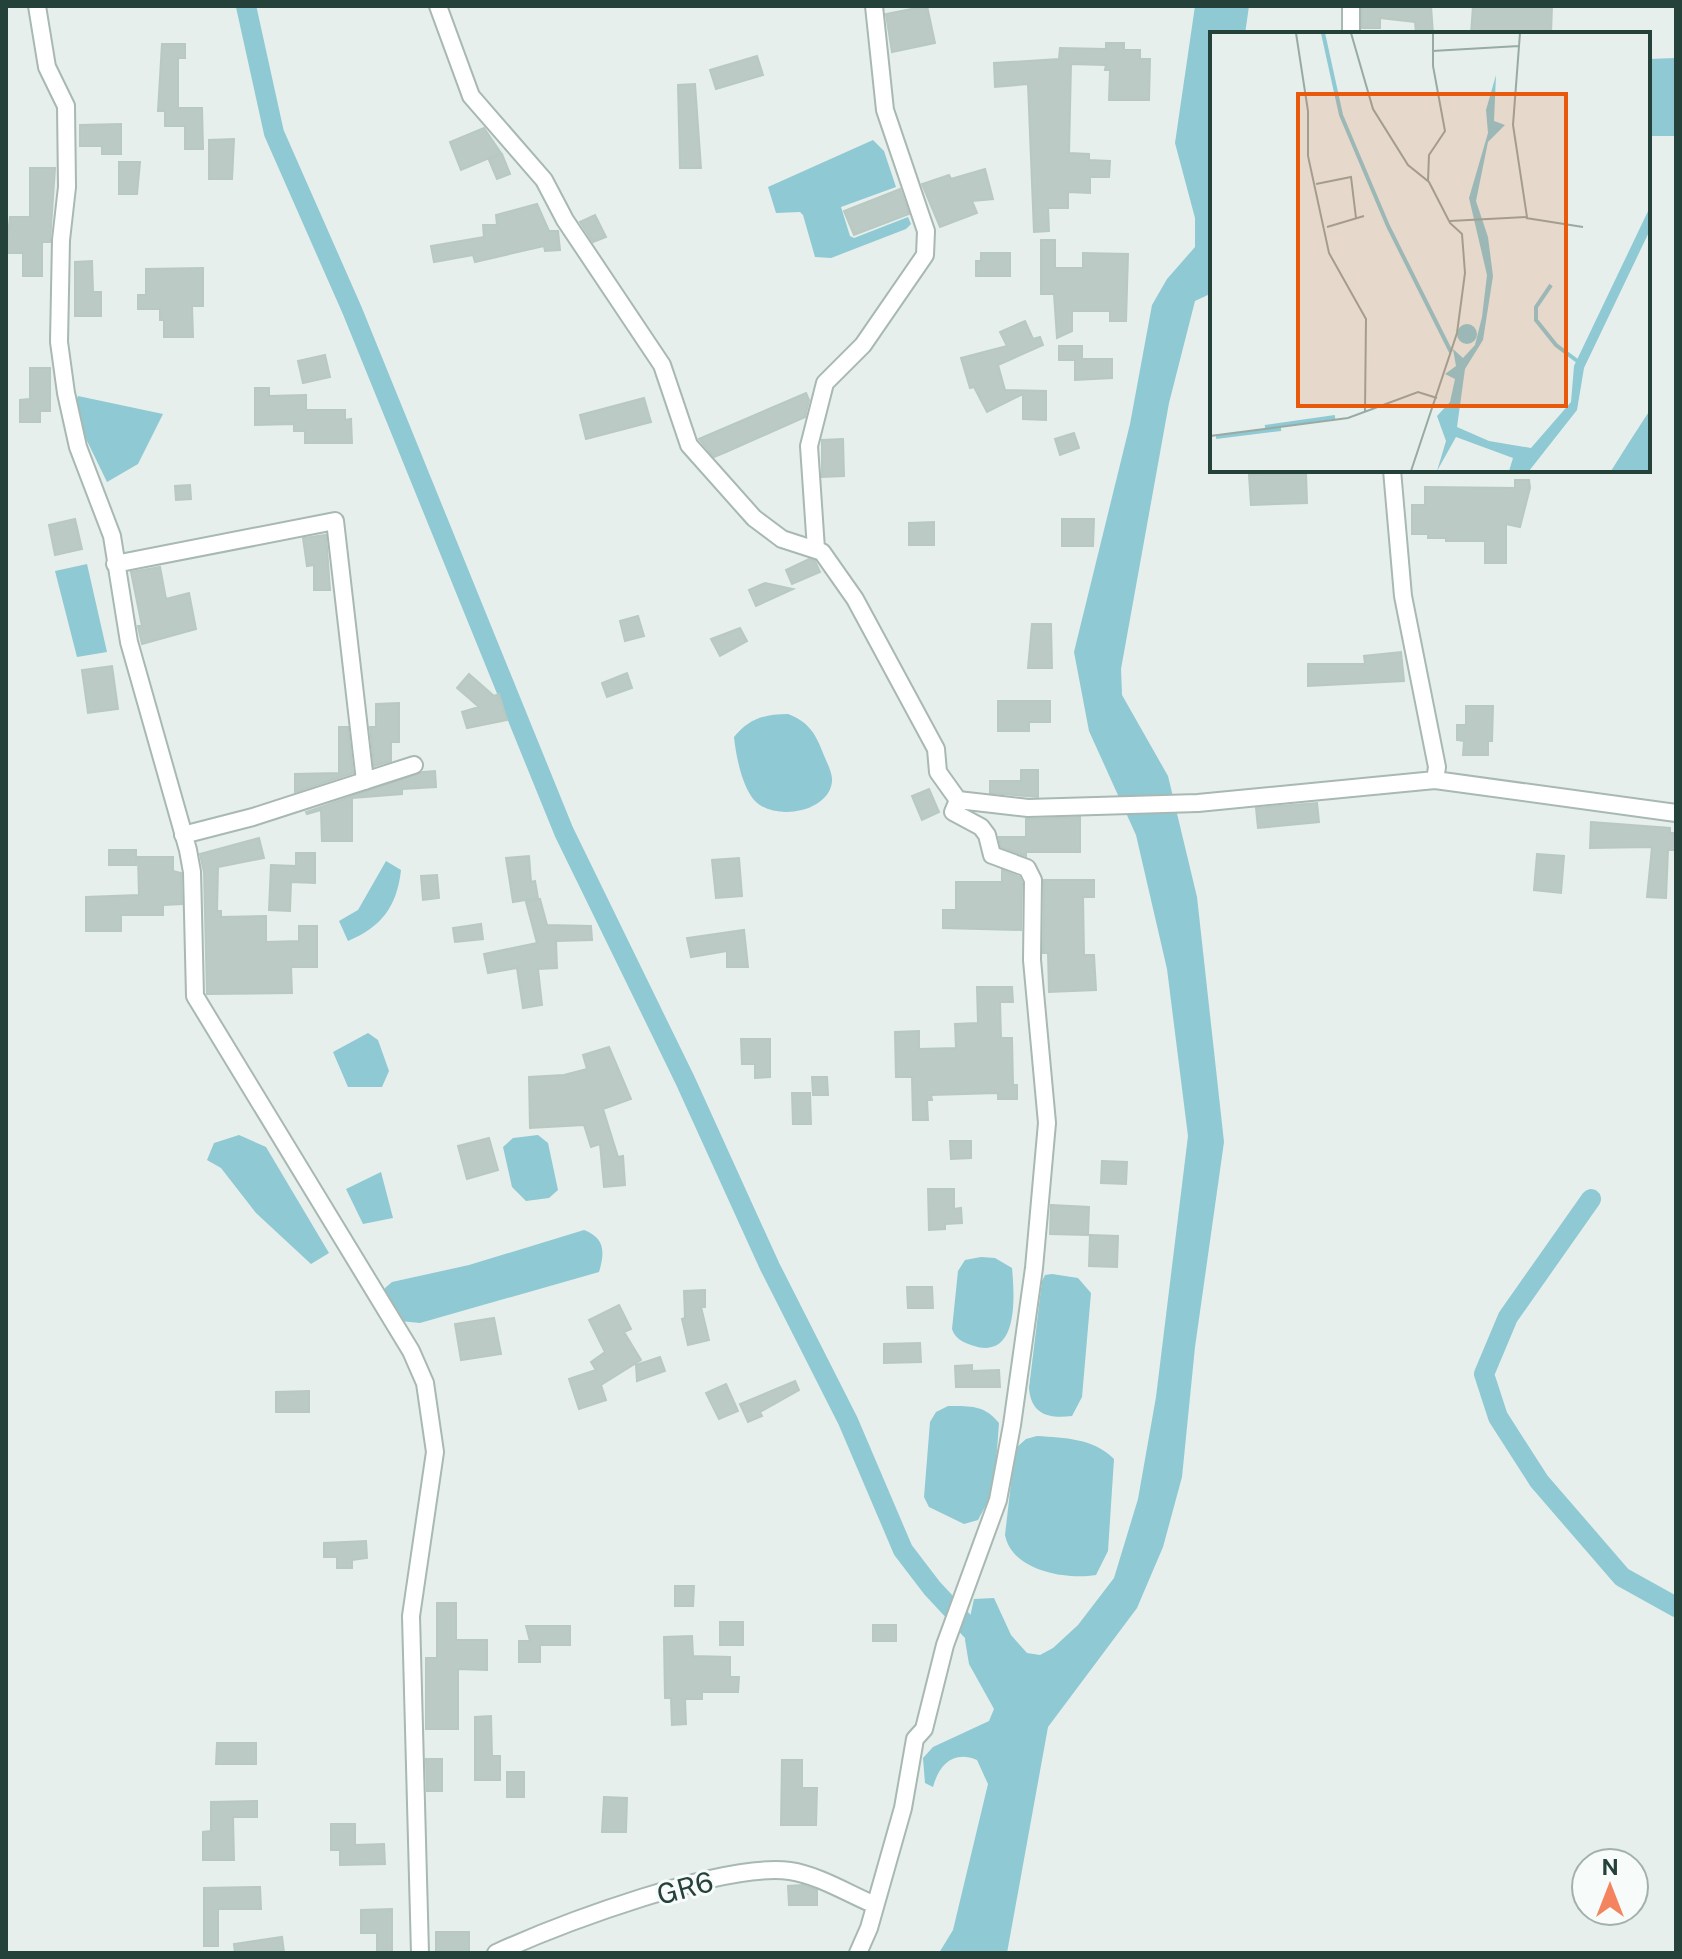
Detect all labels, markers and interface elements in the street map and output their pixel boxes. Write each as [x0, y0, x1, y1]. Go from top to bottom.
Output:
inset map [1210, 32, 1650, 472]
north arrow [1570, 1847, 1650, 1927]
text: N [1601, 1854, 1619, 1880]
street label: GR6 [653, 1864, 717, 1911]

